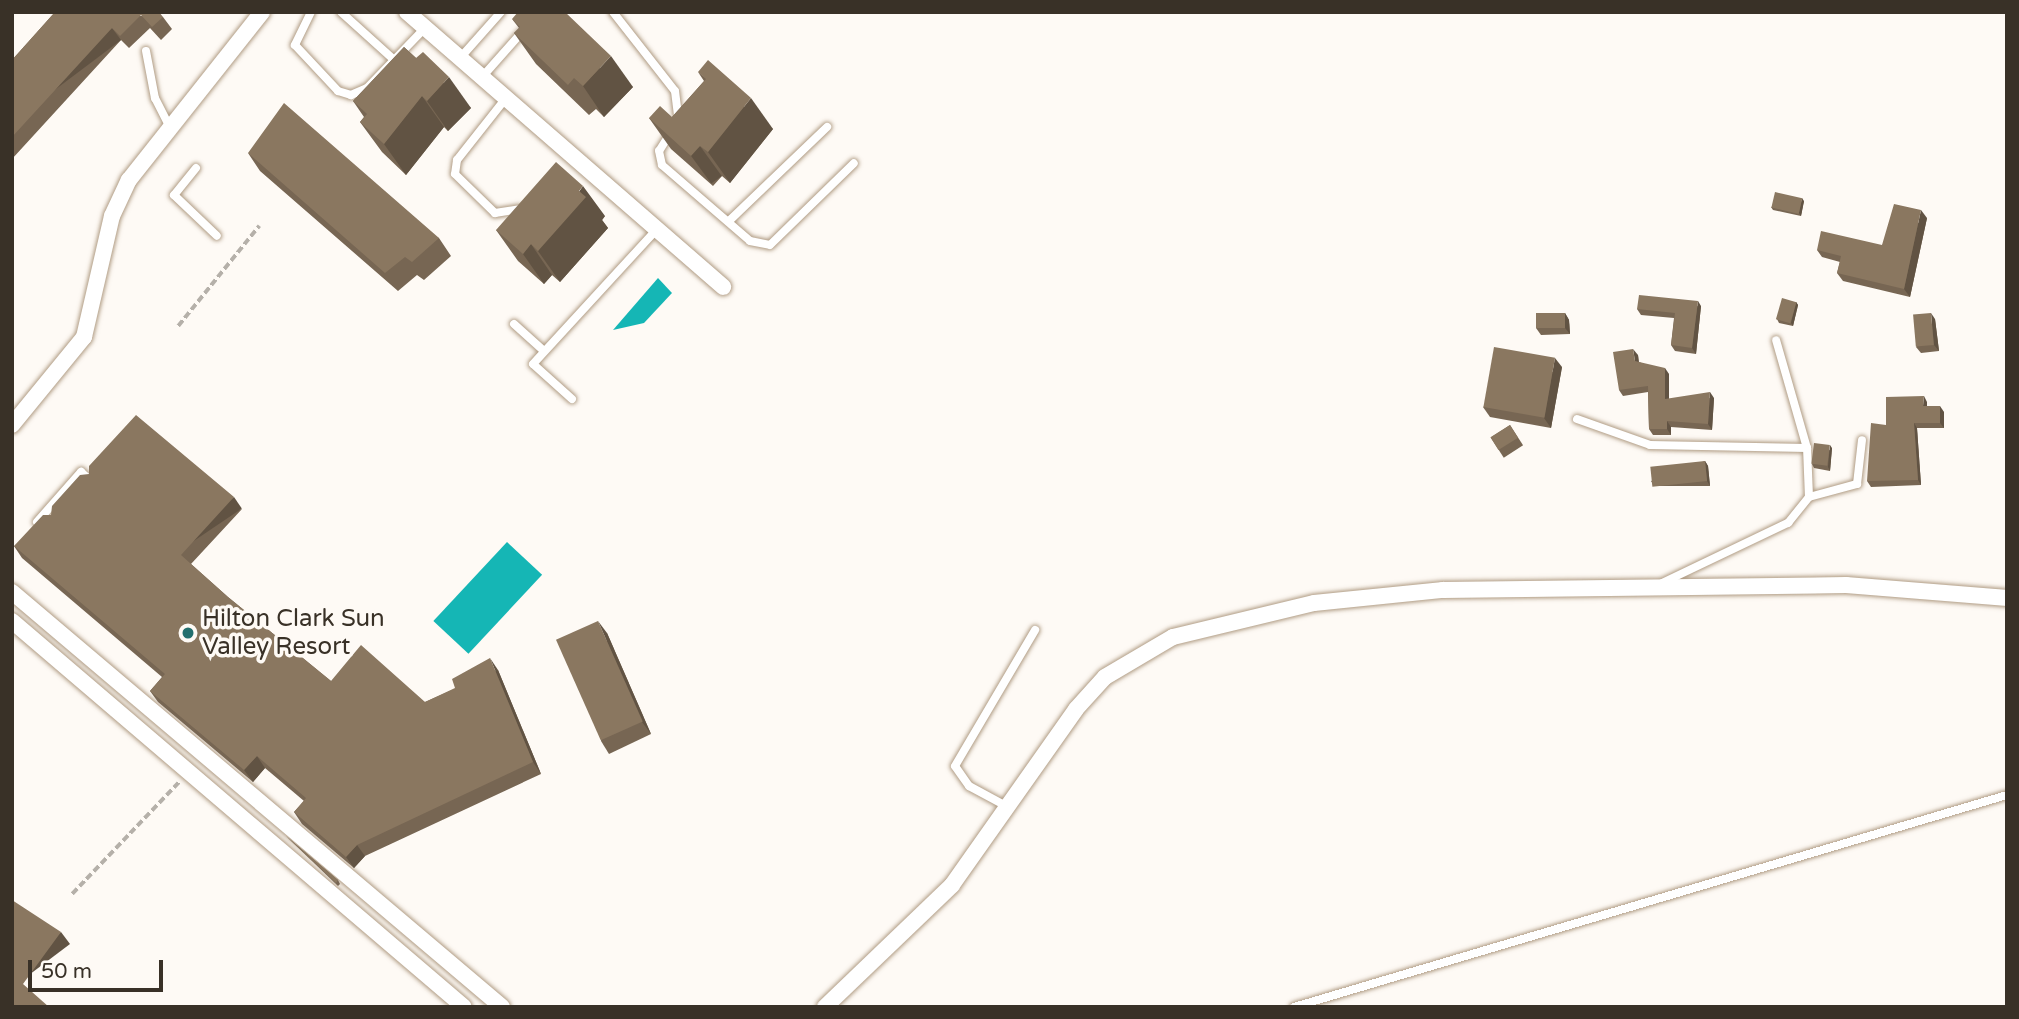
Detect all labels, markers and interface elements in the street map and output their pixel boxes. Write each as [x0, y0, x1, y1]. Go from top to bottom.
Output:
place label: Hilton Clark Sun Valley Resort [202, 605, 385, 661]
marker: Hilton Clark Sun Valley Resort [180, 625, 196, 641]
scale bar [32, 946, 166, 990]
text: 50 m [41, 959, 92, 984]

